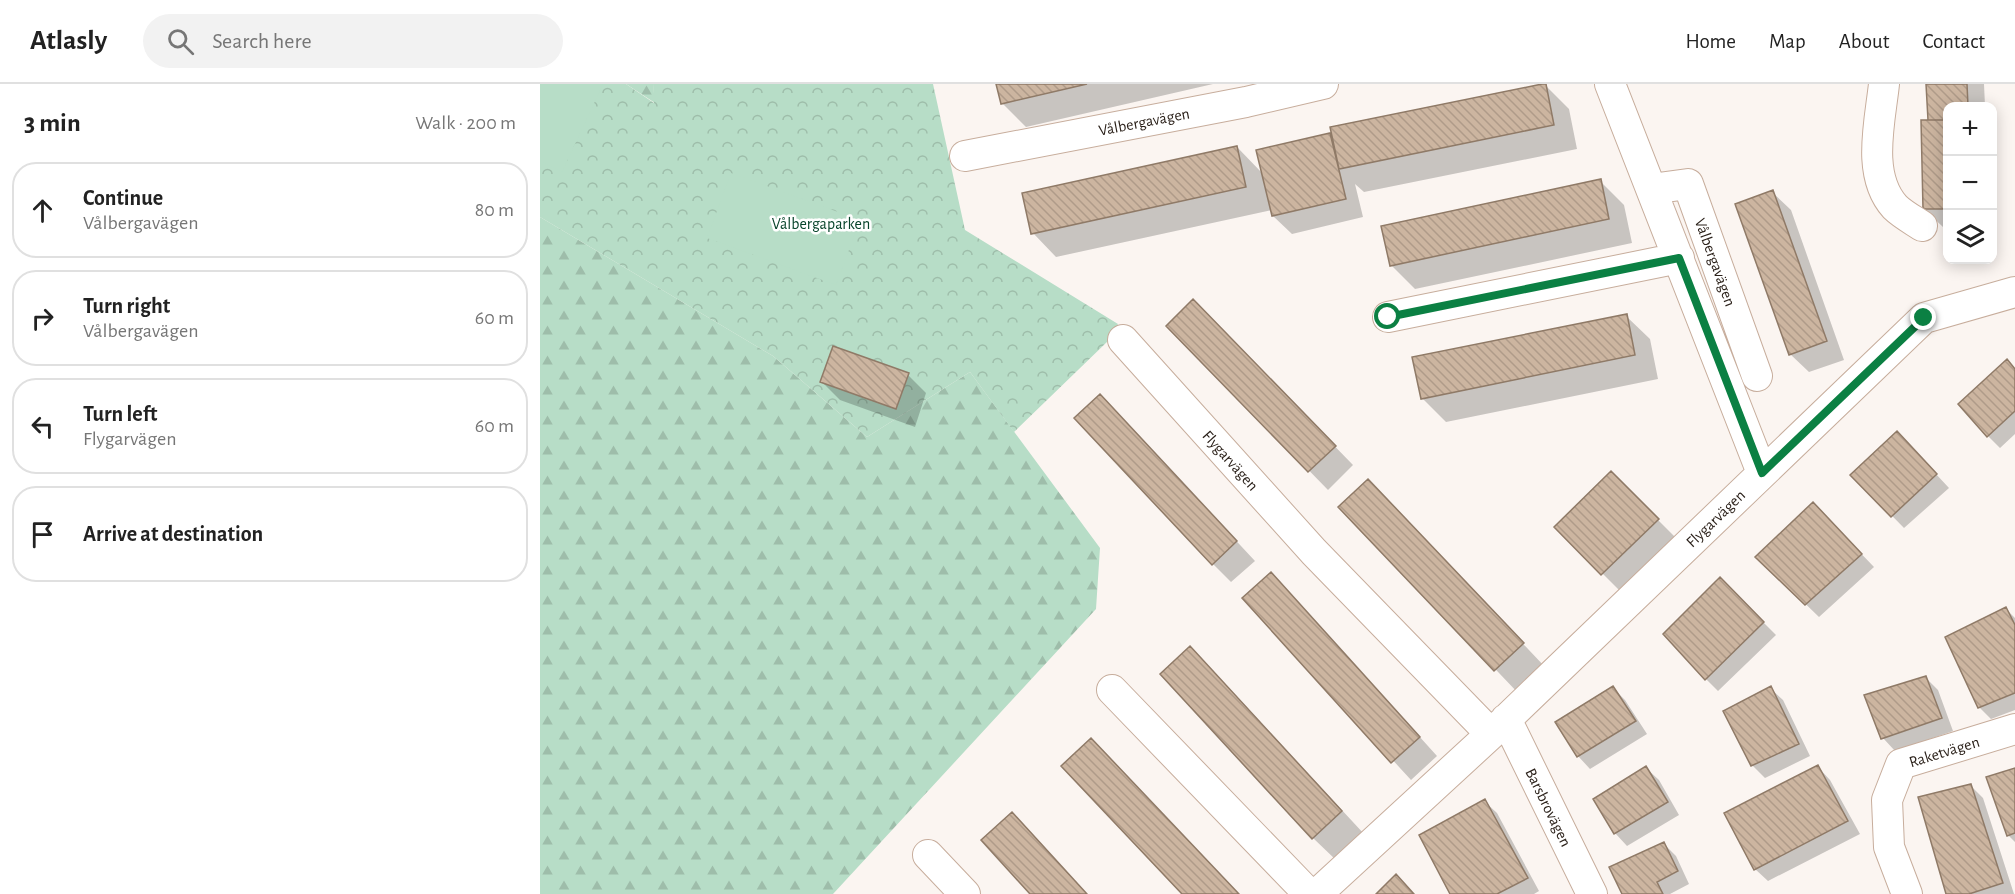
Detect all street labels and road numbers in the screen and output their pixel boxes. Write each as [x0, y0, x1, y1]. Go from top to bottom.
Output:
street label: Vålbergavägen [1097, 105, 1191, 139]
street label: Vålbergavägen [1692, 216, 1738, 308]
street label: Flygarvägen [1199, 428, 1261, 495]
street label: Flygarvägen [1683, 487, 1749, 551]
street label: Raketvägen [1907, 734, 1981, 770]
street label: Barsbrovägen [1522, 766, 1574, 849]

